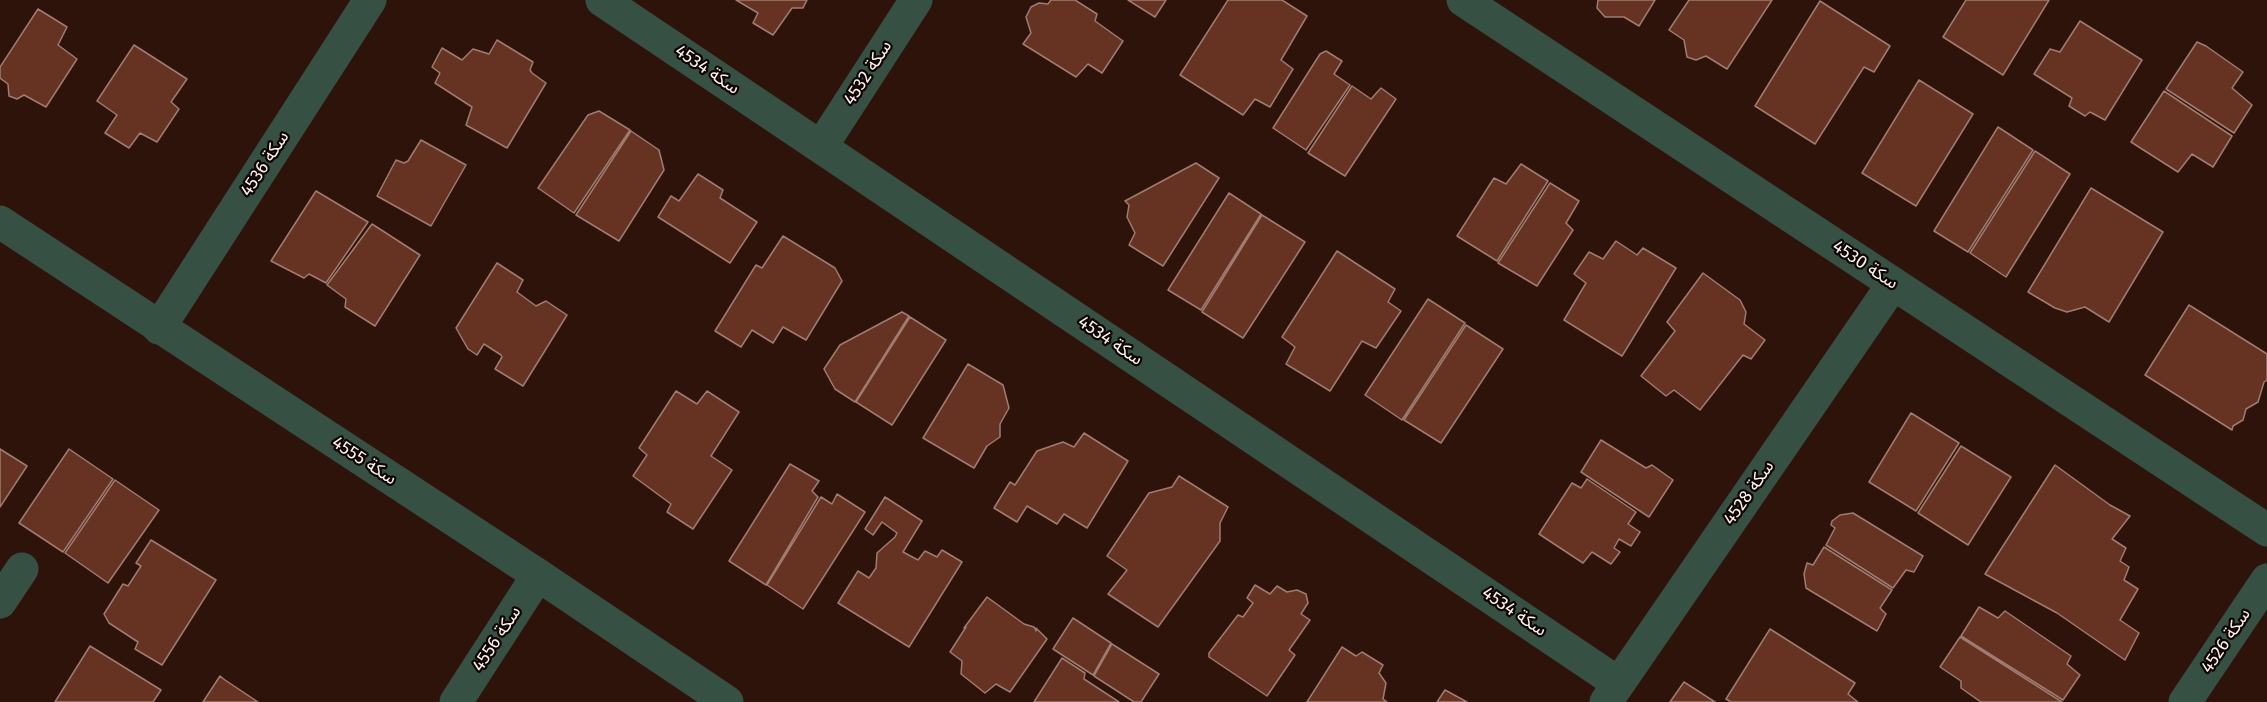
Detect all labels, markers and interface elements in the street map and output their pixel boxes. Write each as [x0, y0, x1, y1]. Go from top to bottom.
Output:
street label: سكة 4532 [839, 37, 897, 109]
street label: سكة 4534 [670, 40, 744, 100]
street label: سكة 4536 [236, 127, 294, 201]
street label: سكة 4530 [1828, 236, 1902, 294]
street label: سكة 4534 [1073, 311, 1147, 371]
street label: سكة 4555 [327, 432, 401, 490]
street label: سكة 4528 [1719, 457, 1779, 529]
street label: سكة 4534 [1477, 582, 1551, 642]
street label: سكة 4556 [468, 602, 526, 676]
street label: سكة 4526 [2197, 605, 2255, 677]

